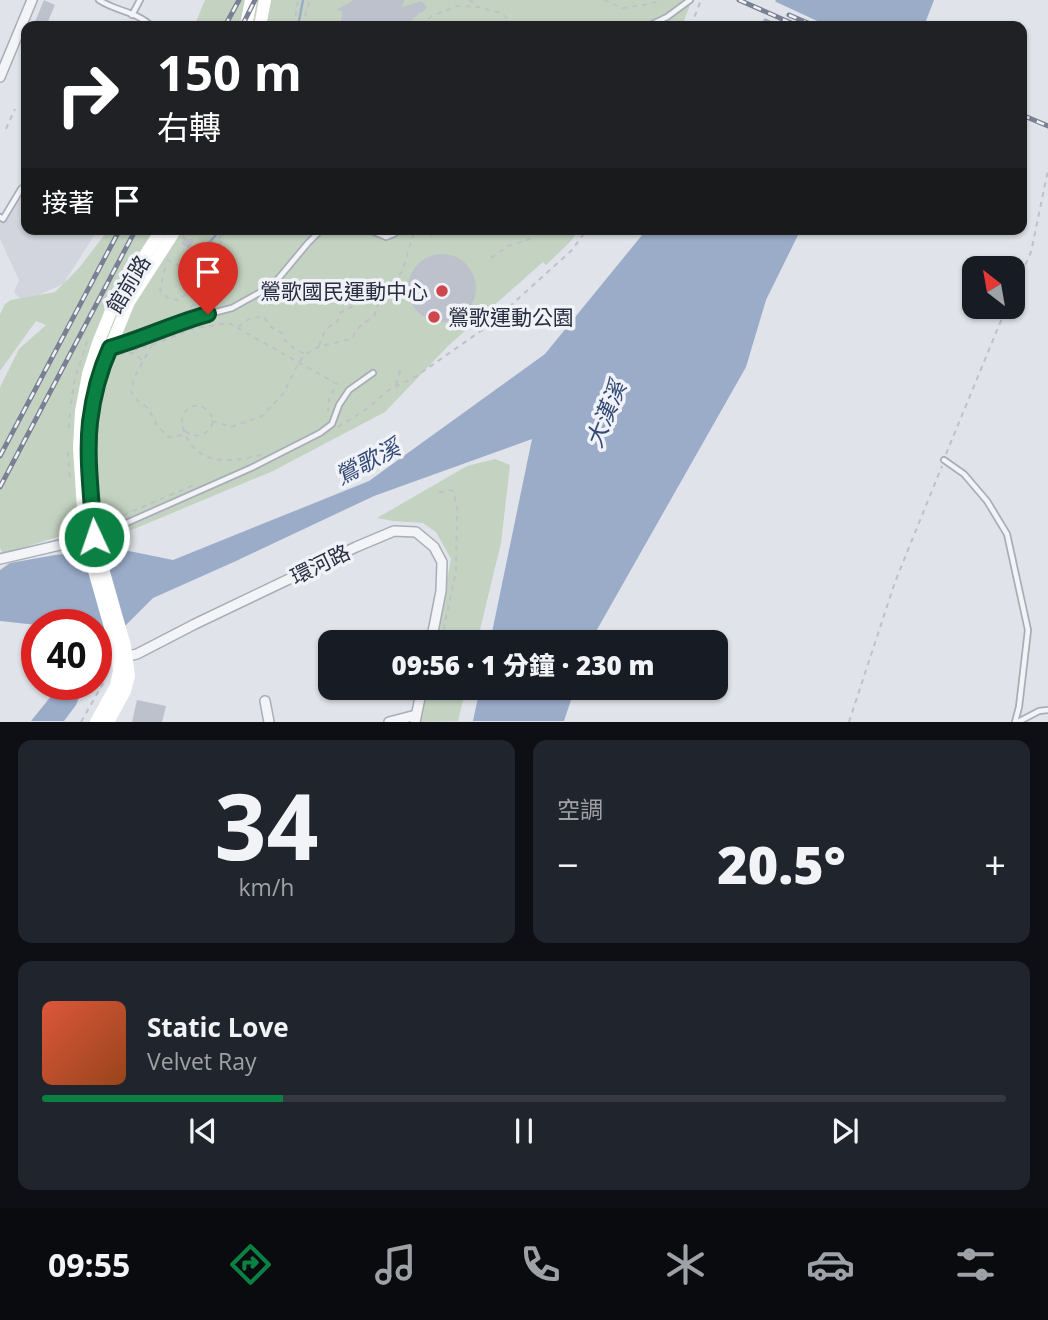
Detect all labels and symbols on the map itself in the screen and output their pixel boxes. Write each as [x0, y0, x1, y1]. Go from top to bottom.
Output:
pin [178, 242, 238, 314]
street label: 館前路 [100, 250, 156, 318]
north arrow [962, 256, 1026, 318]
place label: 鶯歌國民運動中心 [260, 277, 428, 305]
marker: 鶯歌國民運動中心 [434, 283, 450, 299]
place label: 鶯歌運動公園 [448, 303, 574, 331]
marker: 鶯歌運動公園 [426, 309, 442, 325]
water label: 大漢溪 [577, 373, 634, 452]
water label: 鶯歌溪 [329, 429, 408, 491]
position arrow [57, 500, 131, 574]
street label: 環河路 [286, 538, 354, 590]
speed limit sign: 40 [21, 609, 112, 700]

